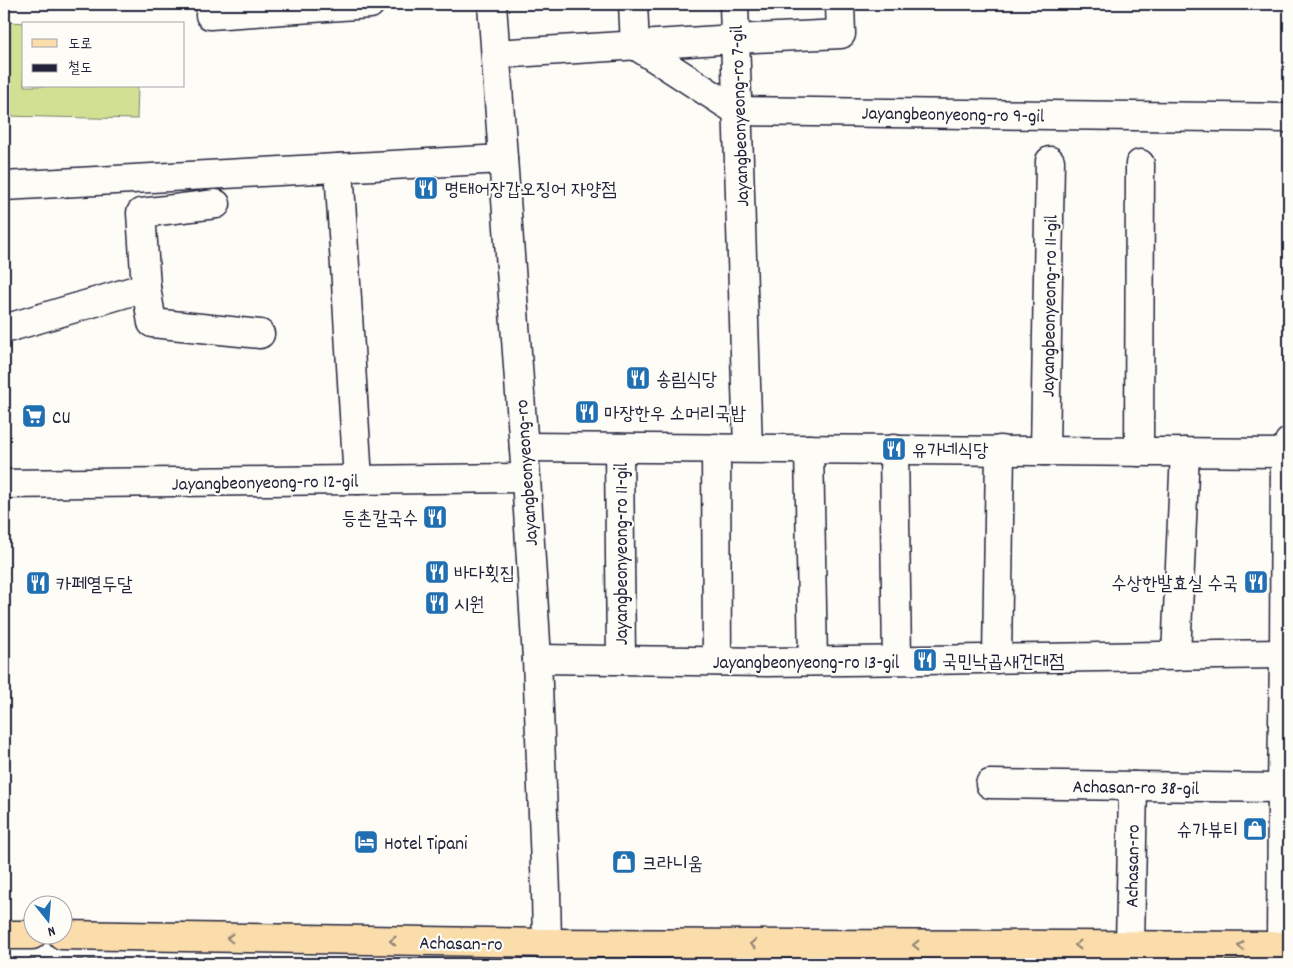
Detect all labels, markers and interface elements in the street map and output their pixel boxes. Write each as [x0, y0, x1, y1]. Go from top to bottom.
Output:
legend [22, 22, 185, 88]
street label: Jayangbeonyeong-ro 7-gil [725, 24, 758, 207]
text: 도로 [68, 34, 92, 56]
text: 철도 [68, 58, 92, 80]
street label: Jayangbeonyeong-ro 9-gil [861, 101, 1045, 132]
restaurant icon: 명태어장갑오징어 자양점 [413, 175, 439, 201]
place label: 명태어장갑오징어 자양점 [444, 178, 617, 205]
street label: Jayangbeonyeong-ro 11-gil [1036, 214, 1067, 398]
restaurant icon: 송림식당 [625, 365, 651, 391]
place label: 송림식당 [656, 368, 717, 395]
street label: Jayangbeonyeong-ro [510, 399, 547, 547]
restaurant icon: 마장한우 소머리국밥 [574, 399, 600, 425]
place label: 마장한우 소머리국밥 [604, 402, 747, 429]
supermarket icon: CU [21, 403, 47, 429]
place label: CU [52, 406, 71, 433]
restaurant icon: 유가네식당 [881, 436, 907, 462]
place label: 유가네식당 [912, 439, 988, 466]
street label: Jayangbeonyeong-ro 11-gil [610, 462, 637, 645]
street label: Jayangbeonyeong-ro 12-gil [172, 469, 359, 500]
restaurant icon: 등촌칼국수 [422, 504, 448, 530]
place label: 등촌칼국수 [342, 507, 418, 534]
restaurant icon: 바다횟집 [424, 559, 450, 585]
place label: 바다횟집 [454, 562, 515, 589]
restaurant icon: 수상한발효실 수국 [1243, 569, 1269, 595]
restaurant icon: 카페열두달 [25, 570, 51, 596]
place label: 수상한발효실 수국 [1111, 572, 1238, 599]
place label: 카페열두달 [56, 573, 132, 600]
restaurant icon: 시원 [424, 590, 450, 616]
place label: 시원 [454, 593, 485, 620]
restaurant icon: 국민낙곱새건대점 [912, 647, 938, 673]
place label: 국민낙곱새건대점 [942, 650, 1064, 677]
street label: Jayangbeonyeong-ro 13-gil [713, 651, 900, 678]
street label: Achasan-ro 38-gil [1072, 775, 1200, 804]
shop icon: 슈가뷰티 [1242, 816, 1268, 842]
place label: 슈가뷰티 [1177, 819, 1238, 846]
street label: Achasan-ro [1120, 824, 1149, 908]
hotel icon: Hotel Tipani [353, 829, 379, 855]
place label: Hotel Tipani [384, 832, 468, 859]
shop icon: 크라니움 [611, 849, 637, 875]
place label: 크라니움 [642, 852, 703, 879]
north arrow [22, 896, 72, 946]
text: N [45, 920, 57, 941]
street label: Achasan-ro [419, 931, 503, 960]
one-way arrow [226, 933, 234, 943]
one-way arrow [389, 936, 396, 946]
one-way arrow [749, 939, 756, 949]
one-way arrow [911, 940, 919, 950]
one-way arrow [1074, 940, 1082, 950]
one-way arrow [1236, 941, 1244, 951]

